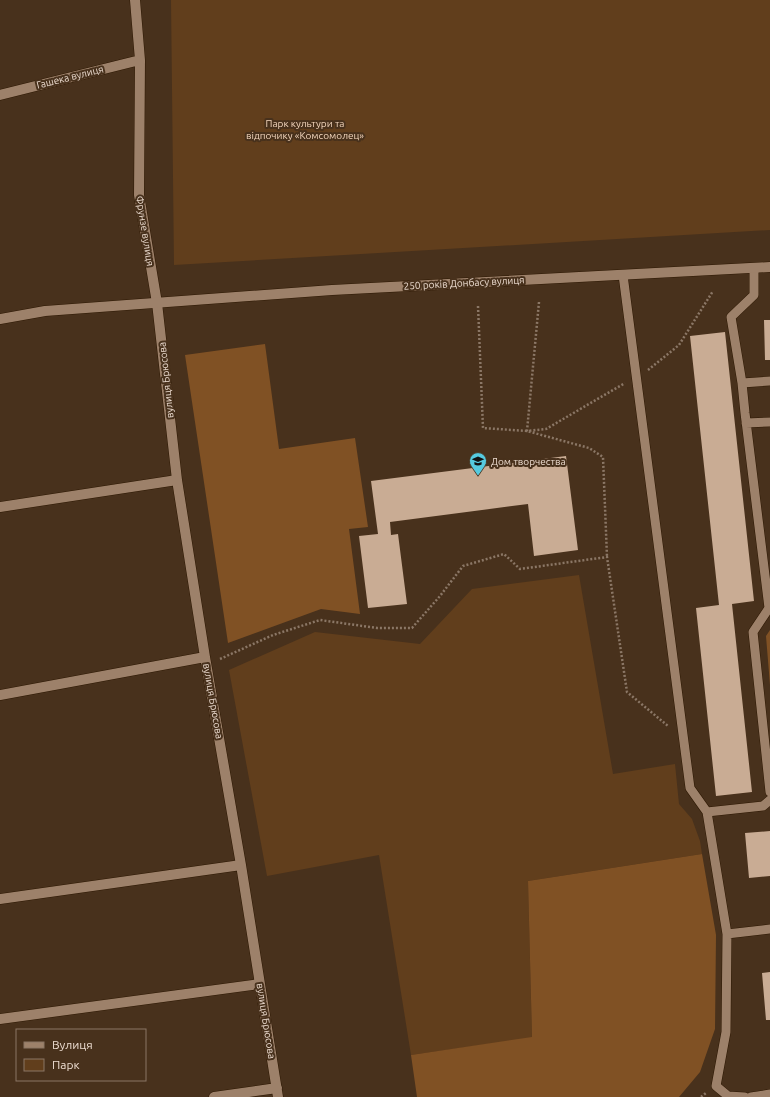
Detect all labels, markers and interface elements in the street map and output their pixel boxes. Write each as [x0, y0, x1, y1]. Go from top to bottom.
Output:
street label: Гашека вулиця [35, 63, 105, 91]
park label: Парк культури та відпочику «Комсомолец» [246, 118, 364, 141]
street label: Фрунзе вулиця [134, 195, 156, 267]
street label: 250 років Донбасу вулиця [403, 274, 525, 292]
street label: вулиця Брюсова [157, 341, 175, 419]
school or university icon: Дом творчества [468, 451, 488, 476]
place label: Дом творчества [491, 456, 566, 467]
street label: вулиця Брюсова [201, 662, 225, 740]
street label: вулиця Брюсова [255, 982, 277, 1060]
legend [16, 1029, 146, 1081]
text: Вулиця [52, 1038, 93, 1051]
text: Парк [52, 1058, 80, 1071]

